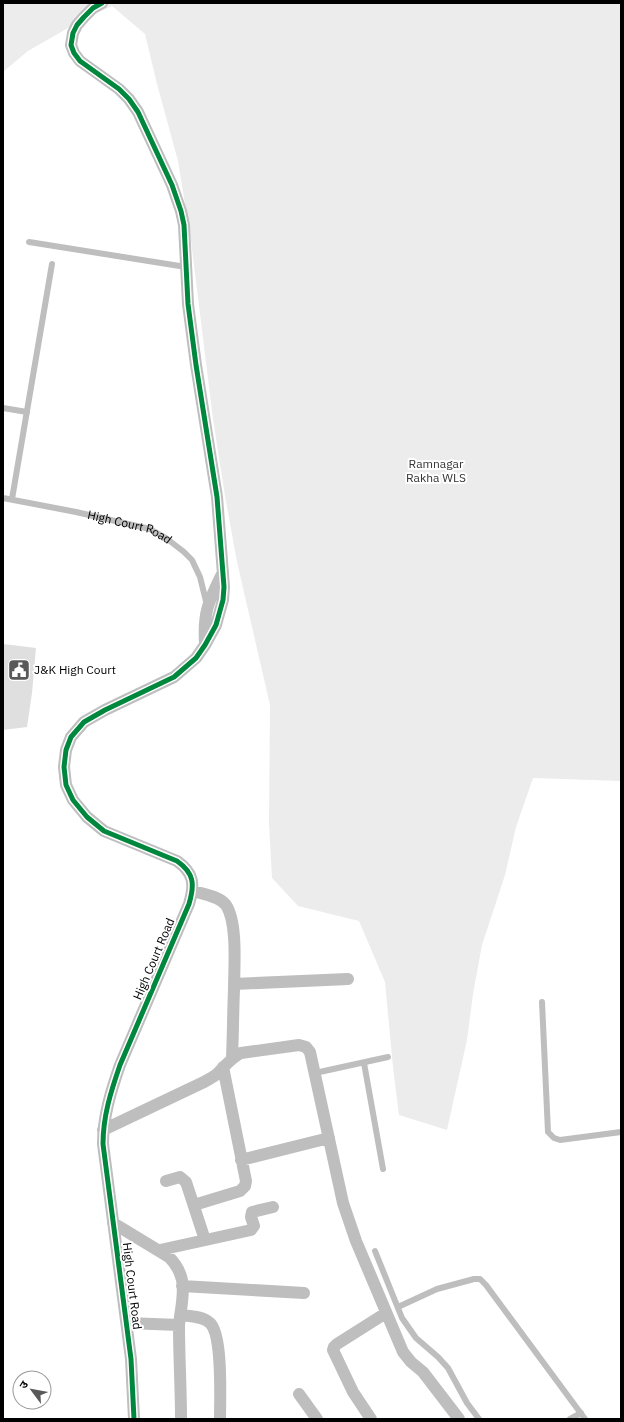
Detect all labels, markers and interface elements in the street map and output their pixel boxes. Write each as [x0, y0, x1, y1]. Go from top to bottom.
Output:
park label: Ramnagar Rakha WLS [406, 456, 466, 485]
street label: High Court Road [86, 507, 175, 547]
public building icon: J&K High Court [6, 657, 32, 683]
place label: J&K High Court [34, 662, 116, 677]
street label: High Court Road [130, 916, 178, 1002]
street label: High Court Road [120, 1242, 145, 1330]
north arrow [12, 1370, 52, 1410]
text: उ [16, 1378, 31, 1391]

